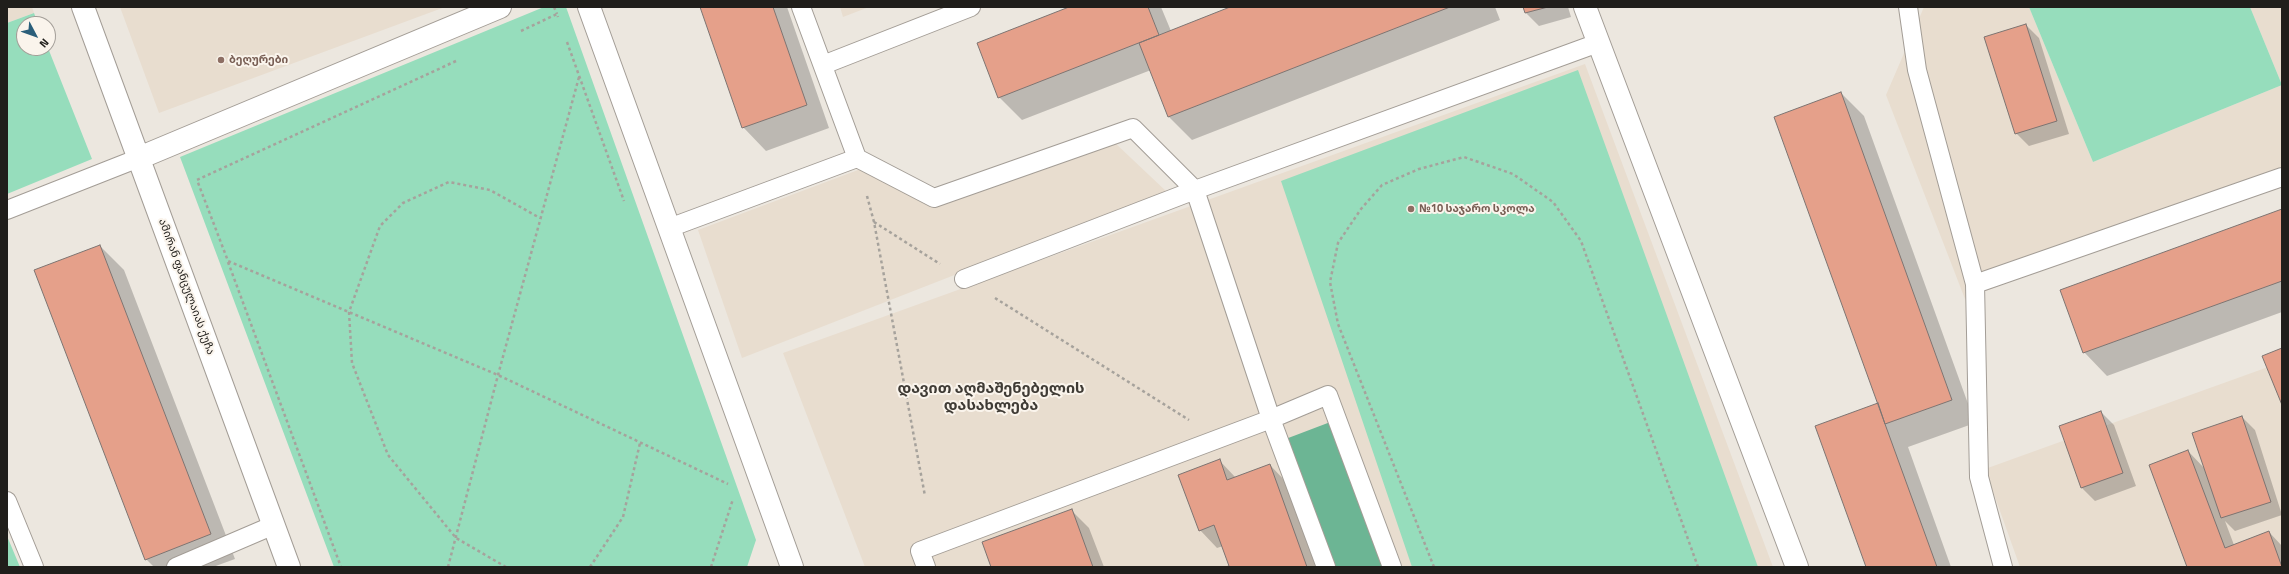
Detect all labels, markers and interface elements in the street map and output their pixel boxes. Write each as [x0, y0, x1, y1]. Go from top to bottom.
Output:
north arrow [16, 16, 56, 56]
text: N [36, 35, 53, 51]
place label: ბეღურები [229, 53, 288, 67]
marker: ბეღურები [216, 55, 226, 65]
place label: №10 საჯარო სკოლა [1419, 202, 1535, 216]
marker: №10 საჯარო სკოლა [1406, 204, 1416, 214]
street label: ამირან ფანცულაიას ქუჩა [155, 217, 217, 357]
district label: დავით აღმაშენებელის დასახლება [897, 380, 1085, 415]

